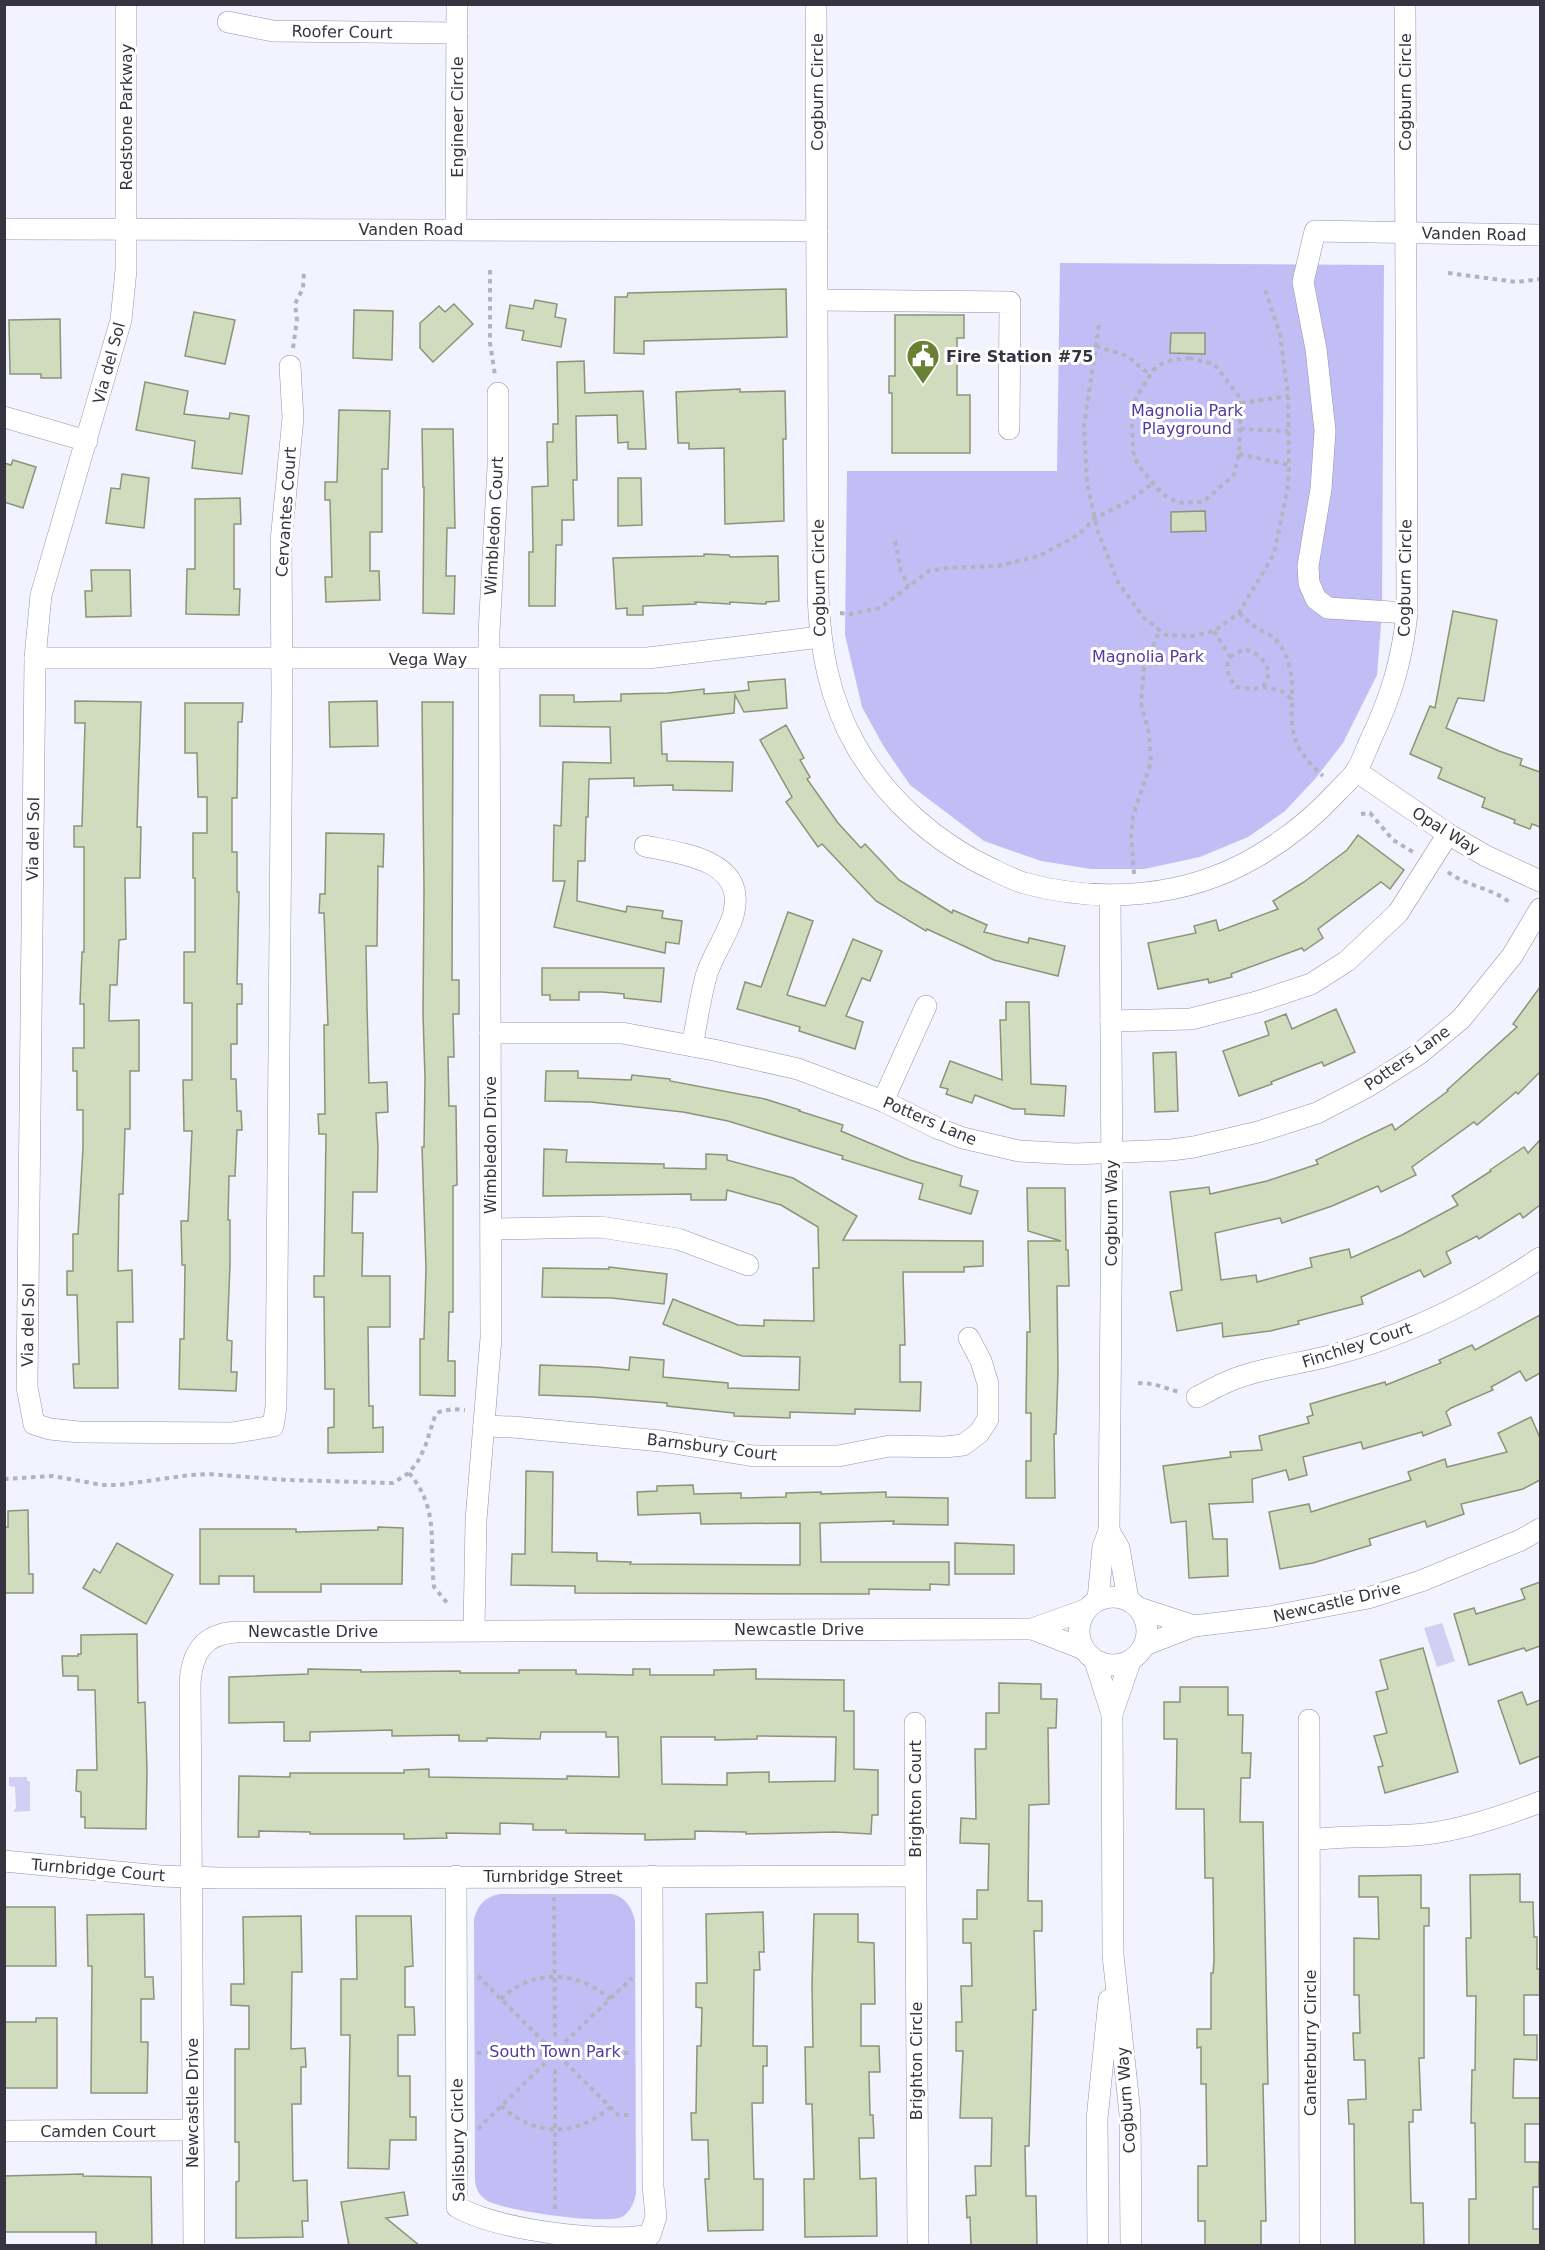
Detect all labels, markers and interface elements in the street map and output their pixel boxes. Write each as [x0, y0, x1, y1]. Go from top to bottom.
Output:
street label: Roofer Court [291, 22, 393, 42]
street label: Cogburn Circle [808, 33, 827, 151]
street label: Cogburn Circle [1396, 33, 1415, 151]
street label: Redstone Parkway [117, 44, 136, 190]
street label: Engineer Circle [448, 56, 467, 178]
street label: Vanden Road [358, 220, 464, 239]
street label: Vanden Road [1421, 224, 1527, 244]
street label: Via del Sol [89, 320, 129, 406]
public building icon: Fire Station #75 [905, 338, 941, 385]
place label: Fire Station #75 [946, 347, 1093, 366]
park label: Magnolia Park Playground [1131, 401, 1244, 438]
street label: Cervantes Court [272, 446, 300, 578]
street label: Wimbledon Court [481, 456, 507, 596]
street label: Cogburn Circle [808, 519, 830, 637]
street label: Cogburn Circle [1394, 519, 1416, 637]
park label: Magnolia Park [1092, 647, 1205, 666]
street label: Vega Way [389, 650, 467, 669]
street label: Via del Sol [23, 797, 43, 881]
street label: Opal Way [1409, 803, 1483, 859]
street label: Potters Lane [1361, 1022, 1453, 1094]
street label: Wimbledon Drive [481, 1076, 500, 1214]
street label: Potters Lane [880, 1093, 980, 1149]
street label: Cogburn Way [1102, 1159, 1121, 1267]
street label: Via del Sol [18, 1283, 38, 1367]
street label: Finchley Court [1300, 1318, 1414, 1372]
street label: Barnsbury Court [646, 1430, 778, 1464]
street label: Newcastle Drive [1271, 1578, 1403, 1626]
street label: Newcastle Drive [734, 1620, 864, 1639]
street label: Newcastle Drive [248, 1622, 378, 1641]
street label: Brighton Court [906, 1740, 925, 1858]
street label: Turnbridge Court [29, 1855, 166, 1885]
street label: Turnbridge Street [483, 1867, 622, 1886]
street label: Canterburry Circle [1301, 1970, 1320, 2116]
street label: Brighton Circle [907, 2002, 926, 2120]
street label: Newcastle Drive [183, 2038, 202, 2168]
park label: South Town Park [489, 2042, 621, 2061]
street label: Cogburn Way [1113, 2046, 1139, 2154]
street label: Salisbury Circle [447, 2078, 469, 2202]
street label: Camden Court [40, 2122, 156, 2141]

